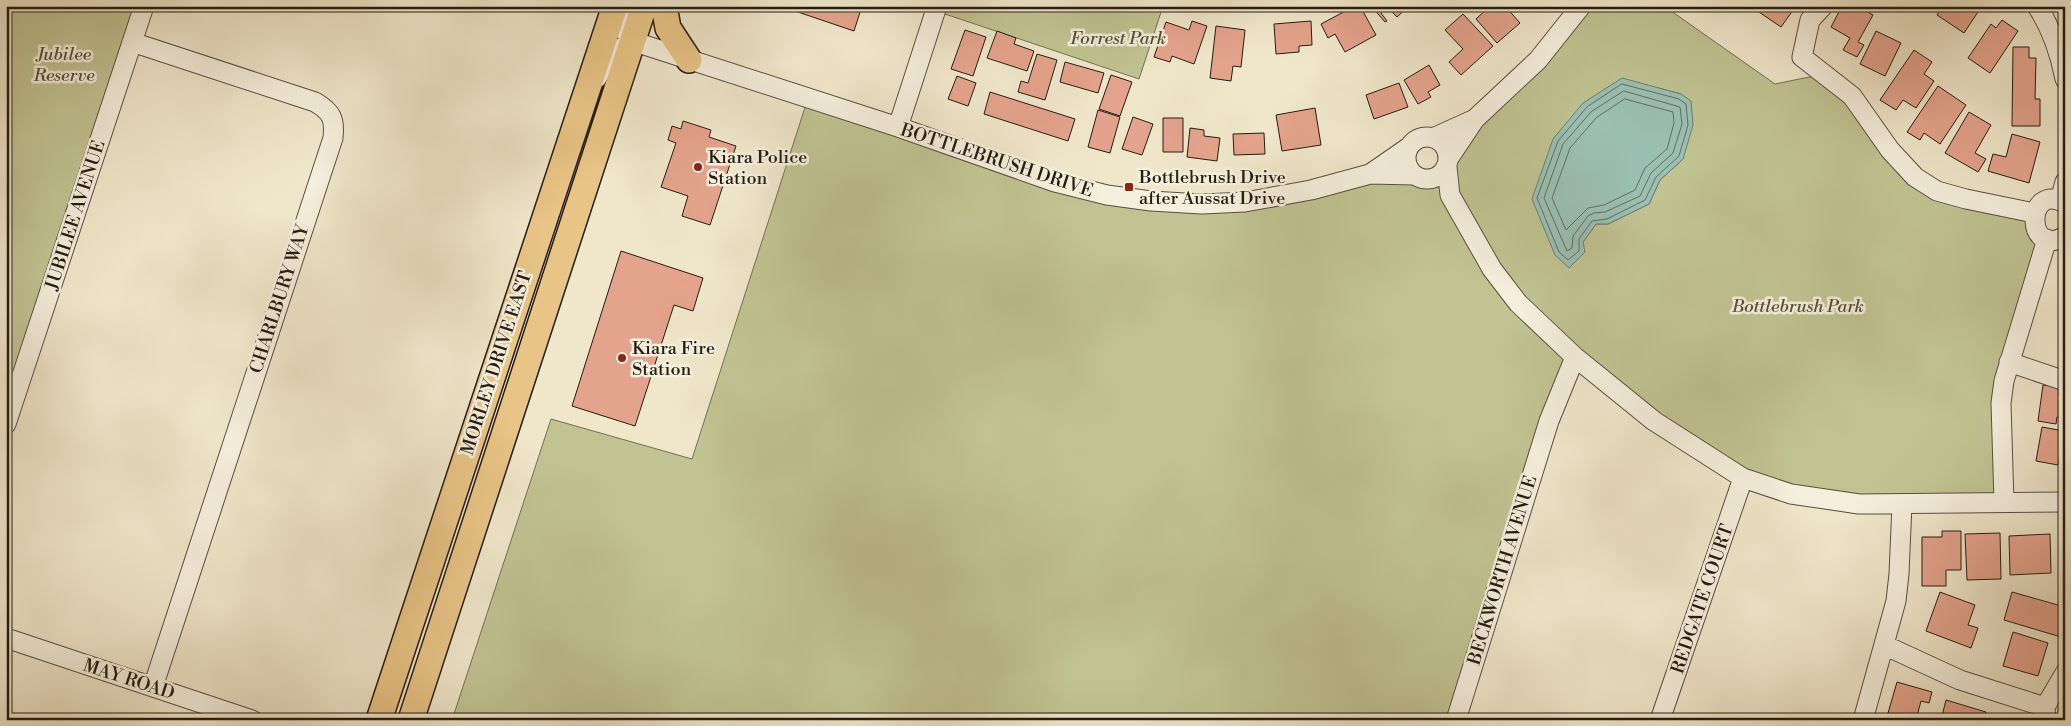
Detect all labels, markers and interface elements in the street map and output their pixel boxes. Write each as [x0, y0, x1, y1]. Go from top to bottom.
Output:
park label: Forrest Park [1070, 27, 1166, 50]
park label: Jubilee Reserve [32, 43, 95, 87]
street label: BOTTLEBRUSH DRIVE [897, 118, 1096, 202]
street label: JUBILEE AVENUE [40, 137, 111, 294]
place label: Kiara Police Station [708, 146, 807, 190]
marker: Kiara Police Station [692, 161, 704, 173]
place label: Bottlebrush Drive after Aussat Drive [1138, 166, 1286, 210]
marker: Bottlebrush Drive after Aussat Drive [1123, 181, 1135, 193]
street label: CHARLBURY WAY [245, 221, 315, 376]
street label: MORLEY DRIVE EAST [456, 268, 537, 458]
park label: Bottlebrush Park [1731, 295, 1864, 318]
place label: Kiara Fire Station [632, 337, 715, 381]
marker: Kiara Fire Station [616, 352, 628, 364]
street label: BECKWORTH AVENUE [1462, 473, 1542, 669]
street label: REDGATE COURT [1666, 521, 1739, 677]
street label: MAY ROAD [80, 654, 178, 705]

